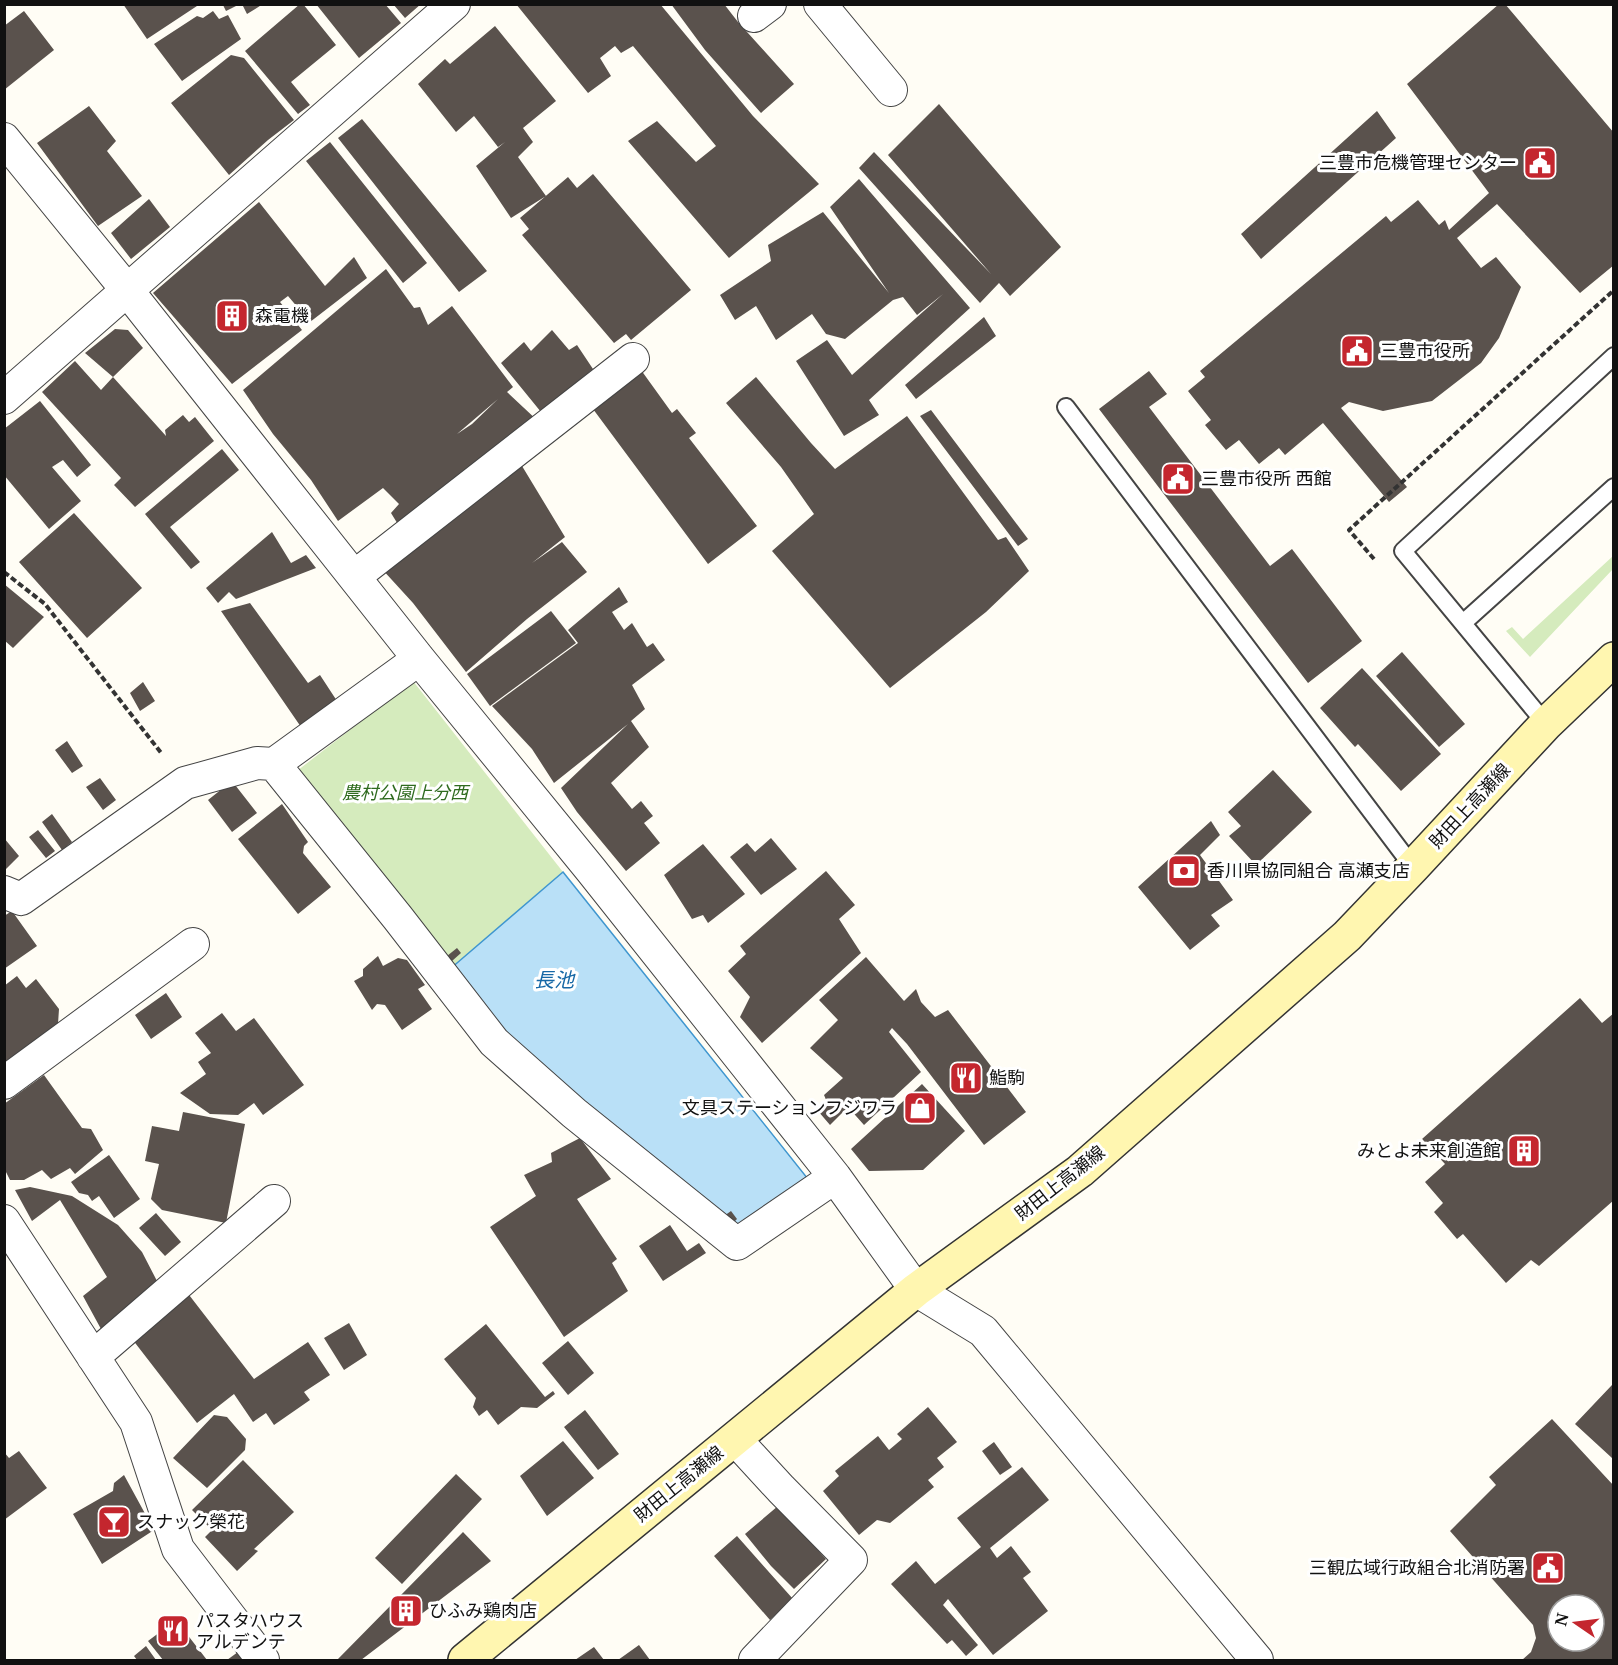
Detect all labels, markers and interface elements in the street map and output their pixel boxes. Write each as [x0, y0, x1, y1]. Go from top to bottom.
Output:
public building icon: 三豊市危機管理センター [1522, 145, 1558, 181]
place label: 三豊市危機管理センター [1319, 150, 1517, 174]
building icon: 森電機 [214, 298, 250, 334]
place label: 森電機 [255, 303, 309, 327]
public building icon: 三豊市役所 [1339, 333, 1375, 369]
place label: 三豊市役所 [1380, 338, 1470, 362]
public building icon: 三豊市役所 西館 [1160, 461, 1196, 497]
place label: 三豊市役所 西館 [1201, 466, 1332, 490]
street label: 財田上高瀬線 [1424, 758, 1515, 853]
park label: 農村公園上分西 [342, 780, 471, 804]
bank icon: 香川県協同組合 高瀬支店 [1166, 853, 1202, 889]
place label: 香川県協同組合 高瀬支店 [1207, 858, 1410, 882]
water label: 長池 [534, 966, 576, 993]
restaurant icon: 鮨駒 [948, 1060, 984, 1096]
place label: 鮨駒 [989, 1065, 1025, 1089]
shop icon: 文具ステーションフジワラ [902, 1090, 938, 1126]
place label: 文具ステーションフジワラ [682, 1095, 897, 1119]
building icon: みとよ未来創造館 [1506, 1133, 1542, 1169]
place label: みとよ未来創造館 [1357, 1138, 1501, 1162]
street label: 財田上高瀬線 [1009, 1140, 1109, 1225]
street label: 財田上高瀬線 [629, 1440, 728, 1527]
bar icon: スナック榮花 [96, 1504, 132, 1540]
place label: スナック榮花 [137, 1509, 245, 1533]
public building icon: 三観広域行政組合北消防署 [1530, 1550, 1566, 1586]
place label: 三観広域行政組合北消防署 [1309, 1555, 1525, 1579]
building icon: ひふみ鶏肉店 [388, 1593, 424, 1629]
north arrow [1546, 1593, 1606, 1653]
place label: ひふみ鶏肉店 [429, 1598, 537, 1622]
place label: パスタハウス アルデンテ [196, 1608, 304, 1653]
text: N [1549, 1610, 1574, 1628]
restaurant icon: パスタハウス アルデンテ [155, 1613, 191, 1649]

